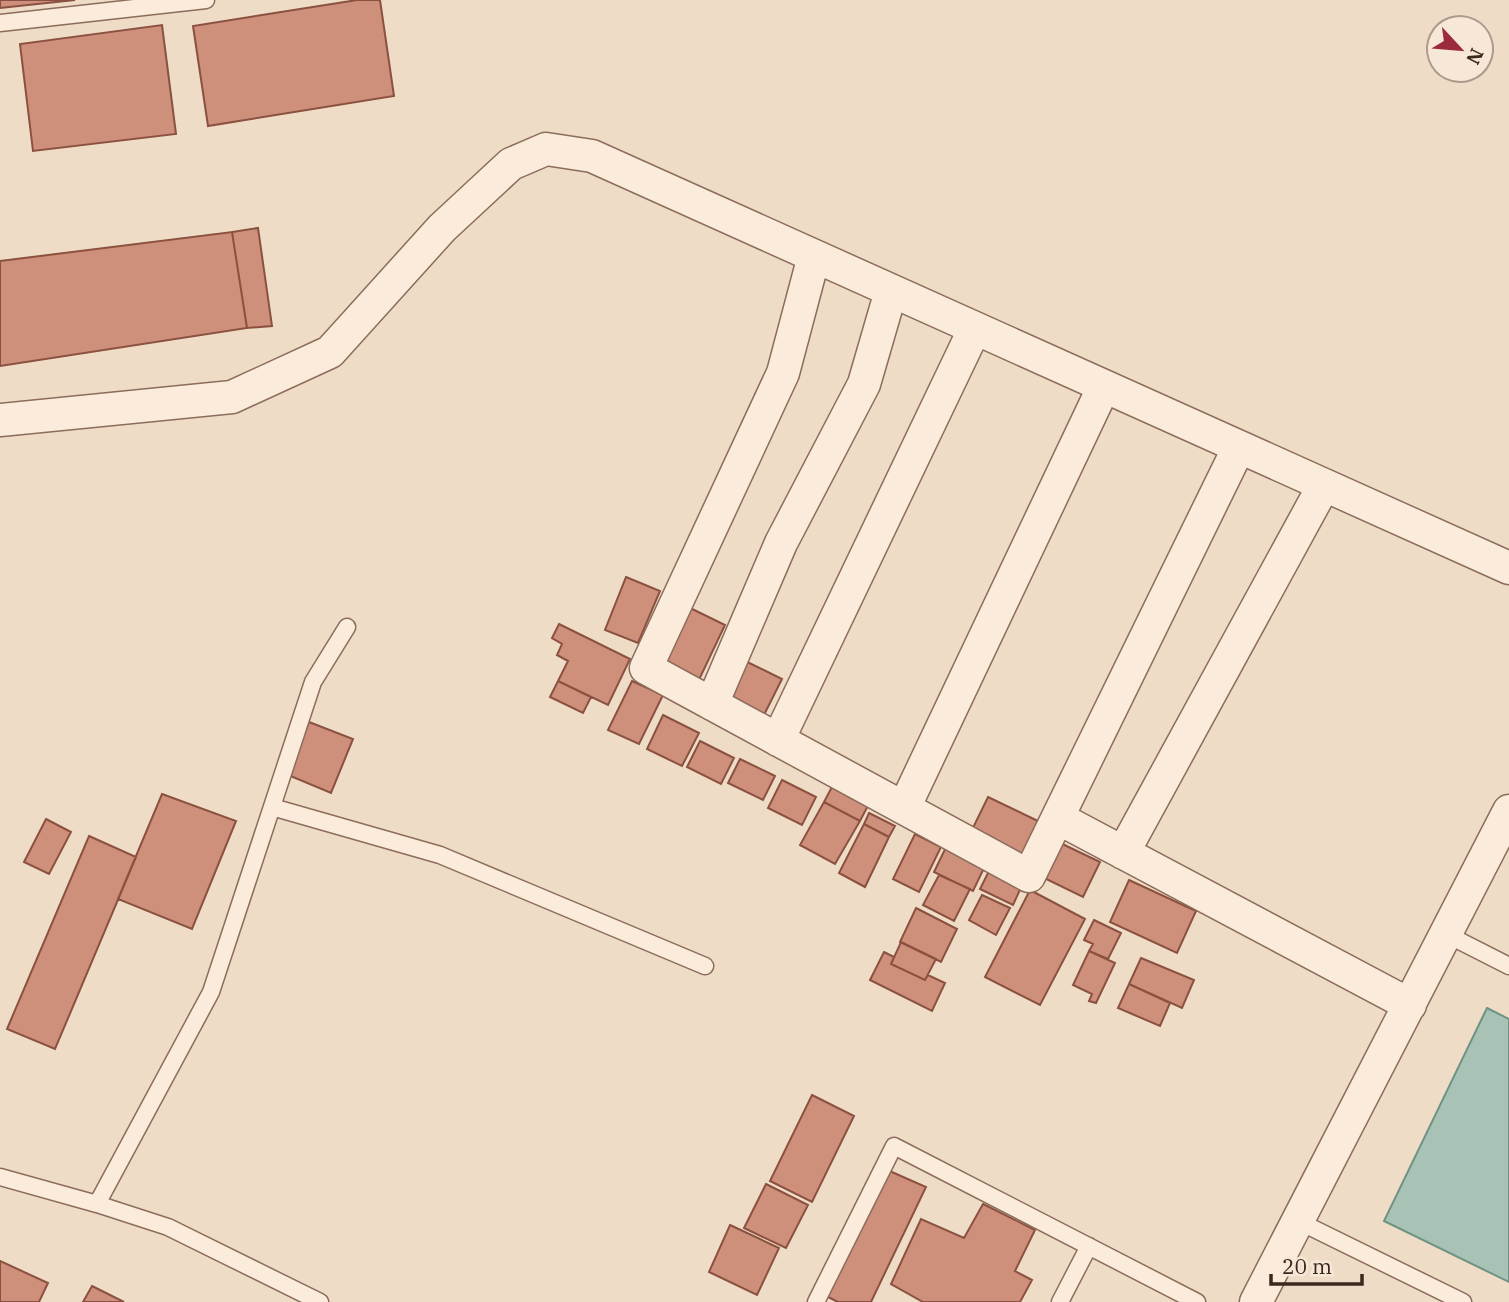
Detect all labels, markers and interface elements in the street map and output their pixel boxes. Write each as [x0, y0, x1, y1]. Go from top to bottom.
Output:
north arrow [1425, 14, 1495, 84]
text: N [1461, 44, 1489, 68]
scale bar [1271, 1242, 1362, 1286]
text: 20 m [1282, 1252, 1332, 1280]

